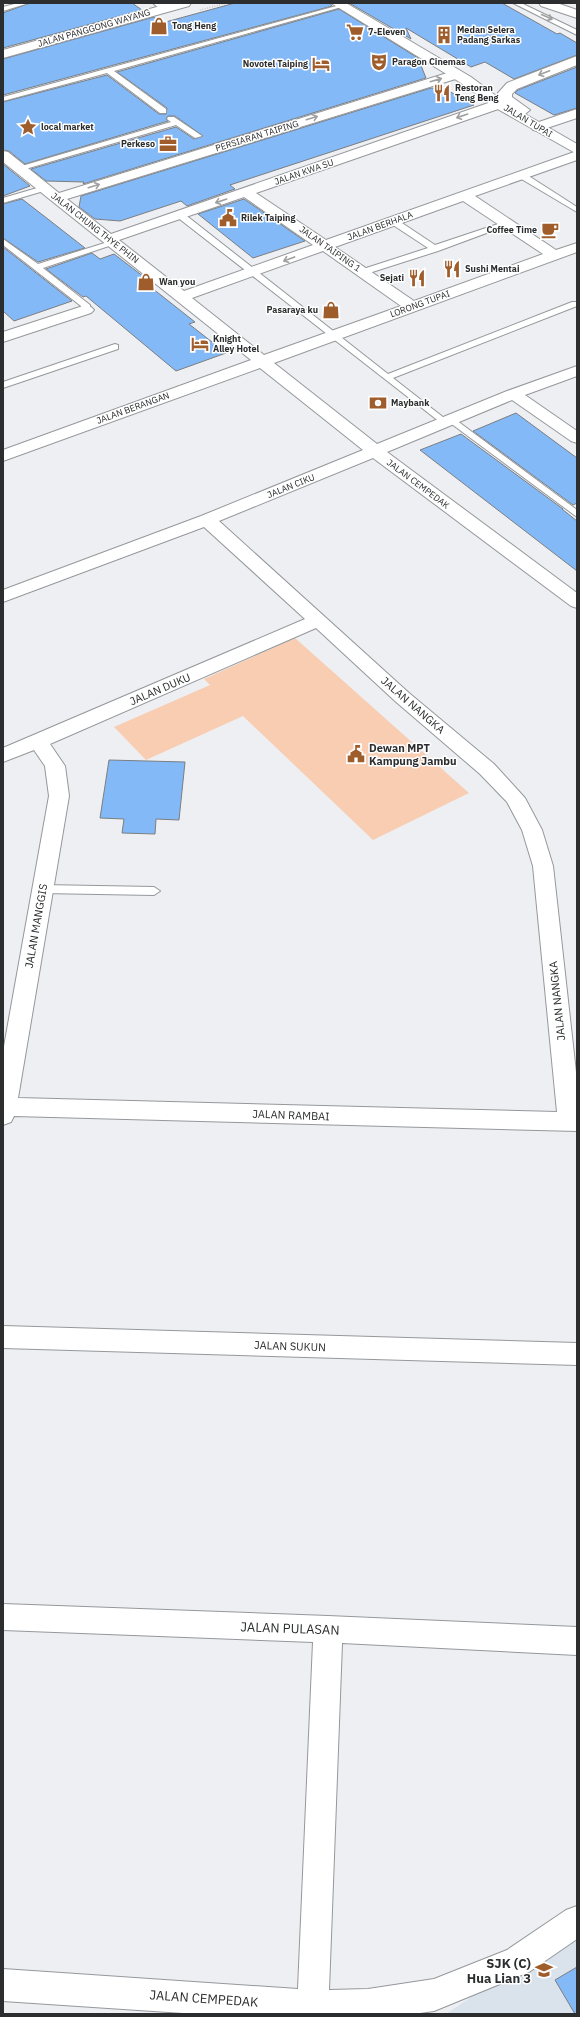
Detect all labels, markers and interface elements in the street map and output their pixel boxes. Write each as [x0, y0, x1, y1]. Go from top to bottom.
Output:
street label: JALAN PANGGONG WAYANG [36, 6, 151, 49]
one-way arrow [540, 14, 552, 21]
shop icon: Tong Heng [149, 16, 169, 36]
place label: Tong Heng [172, 20, 216, 31]
supermarket icon: 7-Eleven [345, 22, 365, 42]
place label: Medan Selera Padang Sarkas [457, 24, 521, 45]
building icon: Medan Selera Padang Sarkas [434, 25, 454, 45]
place label: 7-Eleven [368, 26, 405, 37]
theatre icon: Paragon Cinemas [369, 52, 389, 72]
hotel icon: Novotel Taiping [311, 54, 331, 74]
place label: Paragon Cinemas [392, 56, 466, 67]
place label: Novotel Taiping [243, 58, 308, 69]
one-way arrow [539, 69, 551, 77]
one-way arrow [429, 76, 442, 83]
place label: Restoran Teng Beng [455, 82, 499, 103]
restaurant icon: Restoran Teng Beng [432, 83, 452, 103]
street label: JALAN TUPAI [502, 102, 555, 140]
one-way arrow [457, 113, 469, 121]
one-way arrow [305, 114, 318, 121]
place icon: local market [18, 117, 38, 137]
street label: PERSIARAN TAIPING [214, 118, 300, 153]
place label: local market [41, 121, 94, 132]
office icon: Perkeso [158, 134, 178, 154]
place label: Perkeso [121, 138, 155, 149]
street label: JALAN KWA SU [273, 156, 335, 187]
one-way arrow [88, 182, 101, 189]
street label: JALAN CHUNG THYE PHIN [49, 190, 141, 265]
one-way arrow [215, 197, 227, 205]
public building icon: Rilek Taiping [218, 208, 238, 228]
street label: JALAN BERHALA [346, 209, 414, 242]
place label: Rilek Taiping [241, 212, 295, 223]
cafe icon: Coffee Time [540, 220, 560, 240]
street label: JALAN TAIPING 1 [297, 223, 363, 274]
place label: Coffee Time [486, 224, 537, 235]
one-way arrow [283, 255, 295, 263]
restaurant icon: Sushi Mentai [442, 259, 462, 279]
place label: Sushi Mentai [465, 263, 520, 274]
restaurant icon: Sejati [407, 268, 427, 288]
shop icon: Wan you [136, 272, 156, 292]
place label: Sejati [380, 272, 404, 283]
place label: Wan you [159, 276, 195, 287]
street label: LORONG TUPAI [388, 287, 452, 319]
shop icon: Pasaraya ku [321, 300, 341, 320]
place label: Pasaraya ku [267, 304, 318, 315]
place label: Knight Alley Hotel [213, 333, 259, 354]
hotel icon: Knight Alley Hotel [190, 334, 210, 354]
street label: JALAN BERANGAN [95, 389, 171, 426]
bank icon: Maybank [368, 393, 388, 413]
place label: Maybank [391, 397, 430, 408]
street label: JALAN CEMPEDAK [385, 456, 452, 511]
street label: JALAN CIKU [265, 471, 316, 500]
street label: JALAN DUKU [127, 670, 193, 708]
street label: JALAN NANGKA [378, 673, 448, 737]
place label: Dewan MPT Kampung Jambu [369, 741, 457, 768]
public building icon: Dewan MPT Kampung Jambu [346, 744, 366, 764]
street label: JALAN MANGGIS [22, 883, 50, 969]
street label: JALAN NANGKA [546, 960, 568, 1042]
street label: JALAN RAMBAI [252, 1107, 330, 1123]
street label: JALAN SUKUN [254, 1338, 326, 1354]
street label: JALAN PULASAN [240, 1618, 340, 1639]
place label: SJK (C) Hua Lian 3 [467, 1955, 531, 1987]
school or university icon: SJK (C) Hua Lian 3 [534, 1960, 554, 1980]
street label: JALAN CEMPEDAK [149, 1986, 259, 2011]

